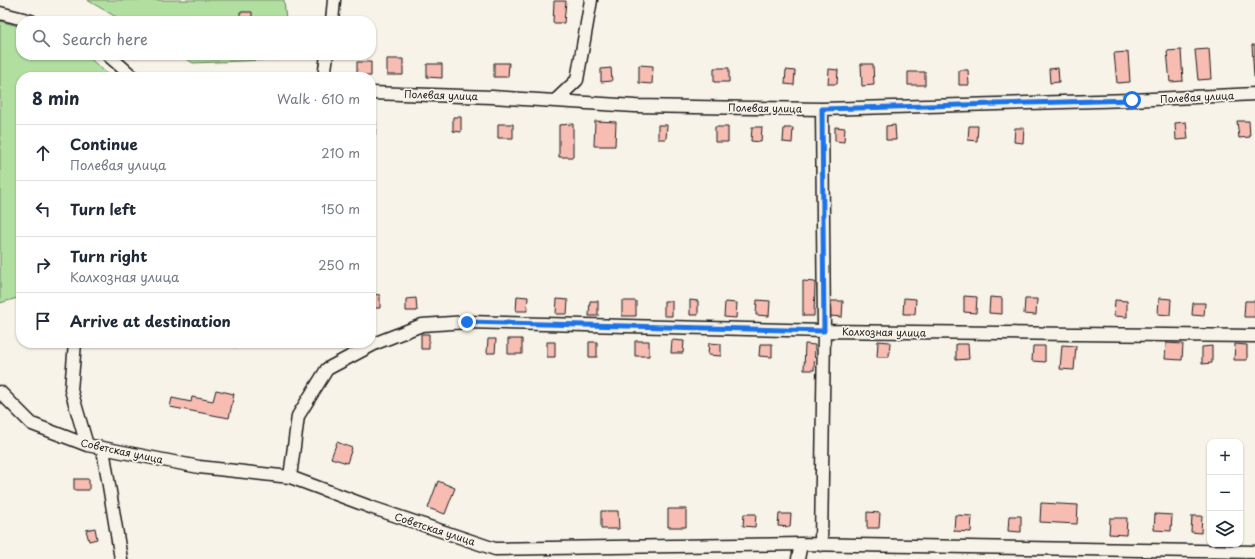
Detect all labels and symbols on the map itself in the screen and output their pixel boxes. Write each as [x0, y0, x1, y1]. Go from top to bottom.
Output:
street label: Полевая улица [404, 86, 479, 103]
street label: Полевая улица [1160, 87, 1235, 106]
route start [1123, 91, 1141, 109]
street label: Полевая улица [728, 99, 803, 116]
route end [458, 313, 476, 331]
street label: Колхозная улица [842, 323, 927, 340]
street label: Советская улица [79, 434, 165, 467]
street label: Советская улица [393, 508, 478, 549]

